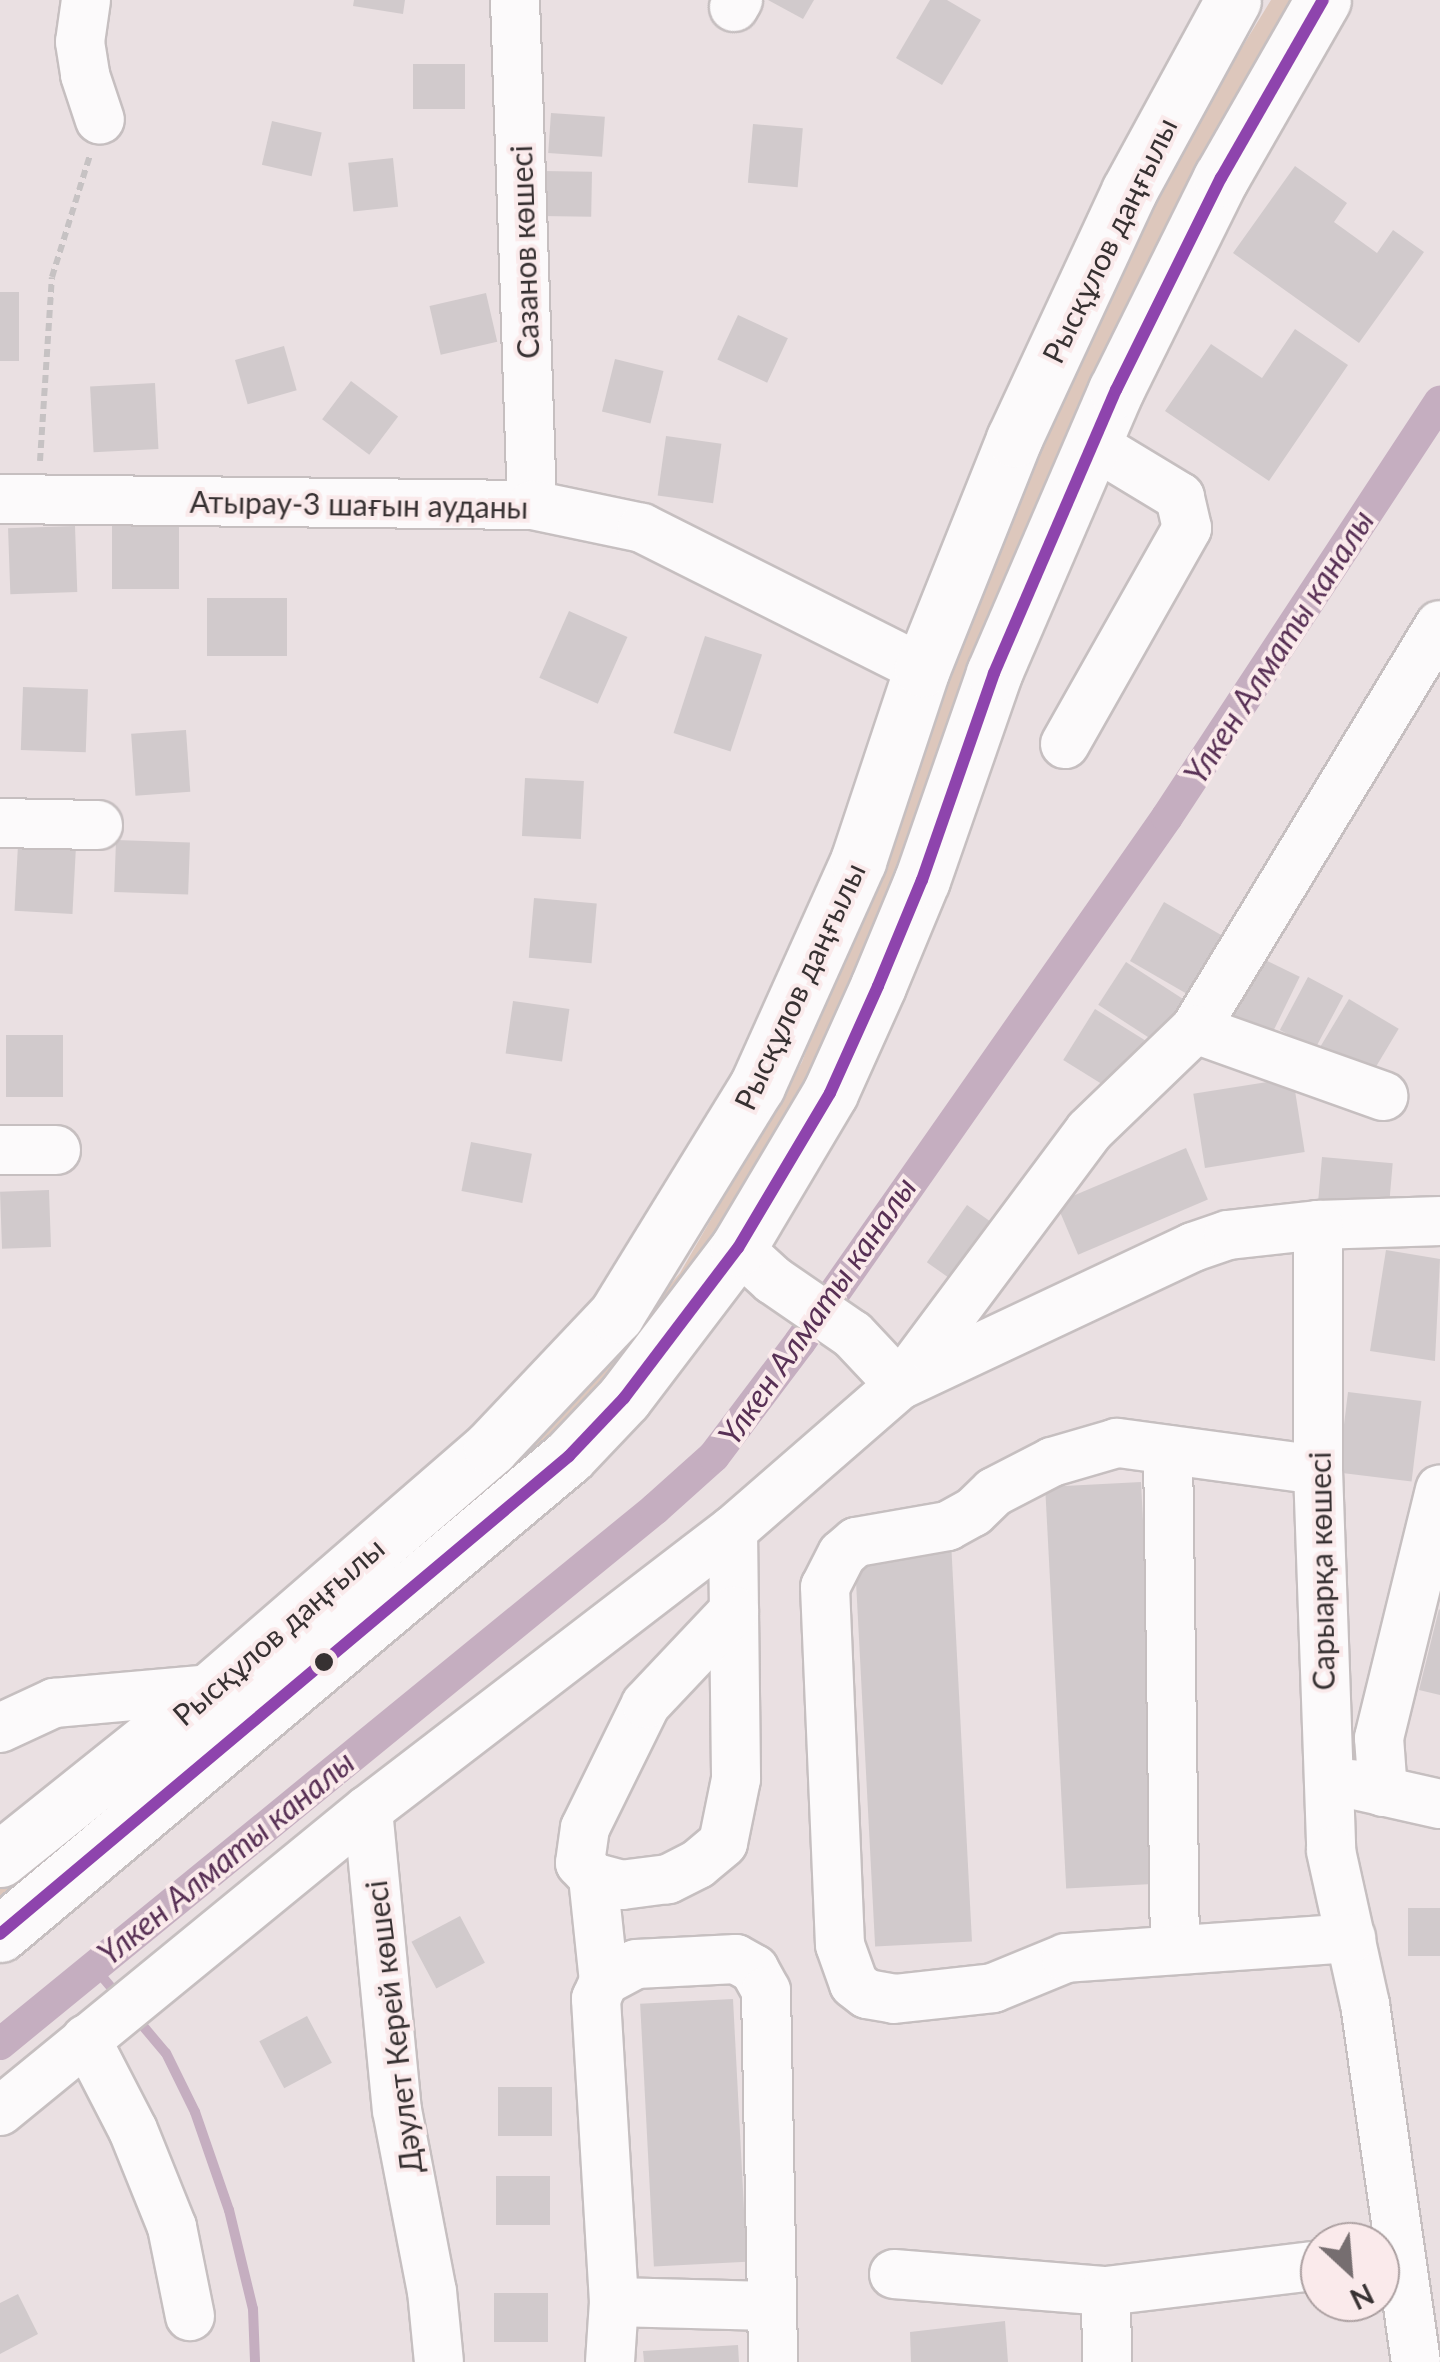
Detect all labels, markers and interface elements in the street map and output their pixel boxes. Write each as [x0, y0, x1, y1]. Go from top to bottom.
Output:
street label: Рысқұлов даңғылы [1034, 112, 1184, 368]
street label: Сазанов көшесі [502, 145, 546, 359]
street label: Атырау-3 шағын ауданы [189, 483, 529, 525]
water label: Үлкен Алматы каналы [1176, 503, 1382, 791]
street label: Рысқұлов даңғылы [726, 857, 872, 1115]
water label: Үлкен Алматы каналы [710, 1170, 924, 1452]
street label: Сарыарқа көшесі [1301, 1451, 1341, 1691]
street label: Рысқұлов даңғылы [165, 1529, 391, 1733]
unlabelled marker [314, 1652, 334, 1672]
water label: Үлкен Алматы каналы [90, 1743, 362, 1973]
street label: Дәулет Керей көшесі [357, 1879, 429, 2175]
north arrow [1300, 2222, 1400, 2322]
text: N [1345, 2277, 1379, 2317]

